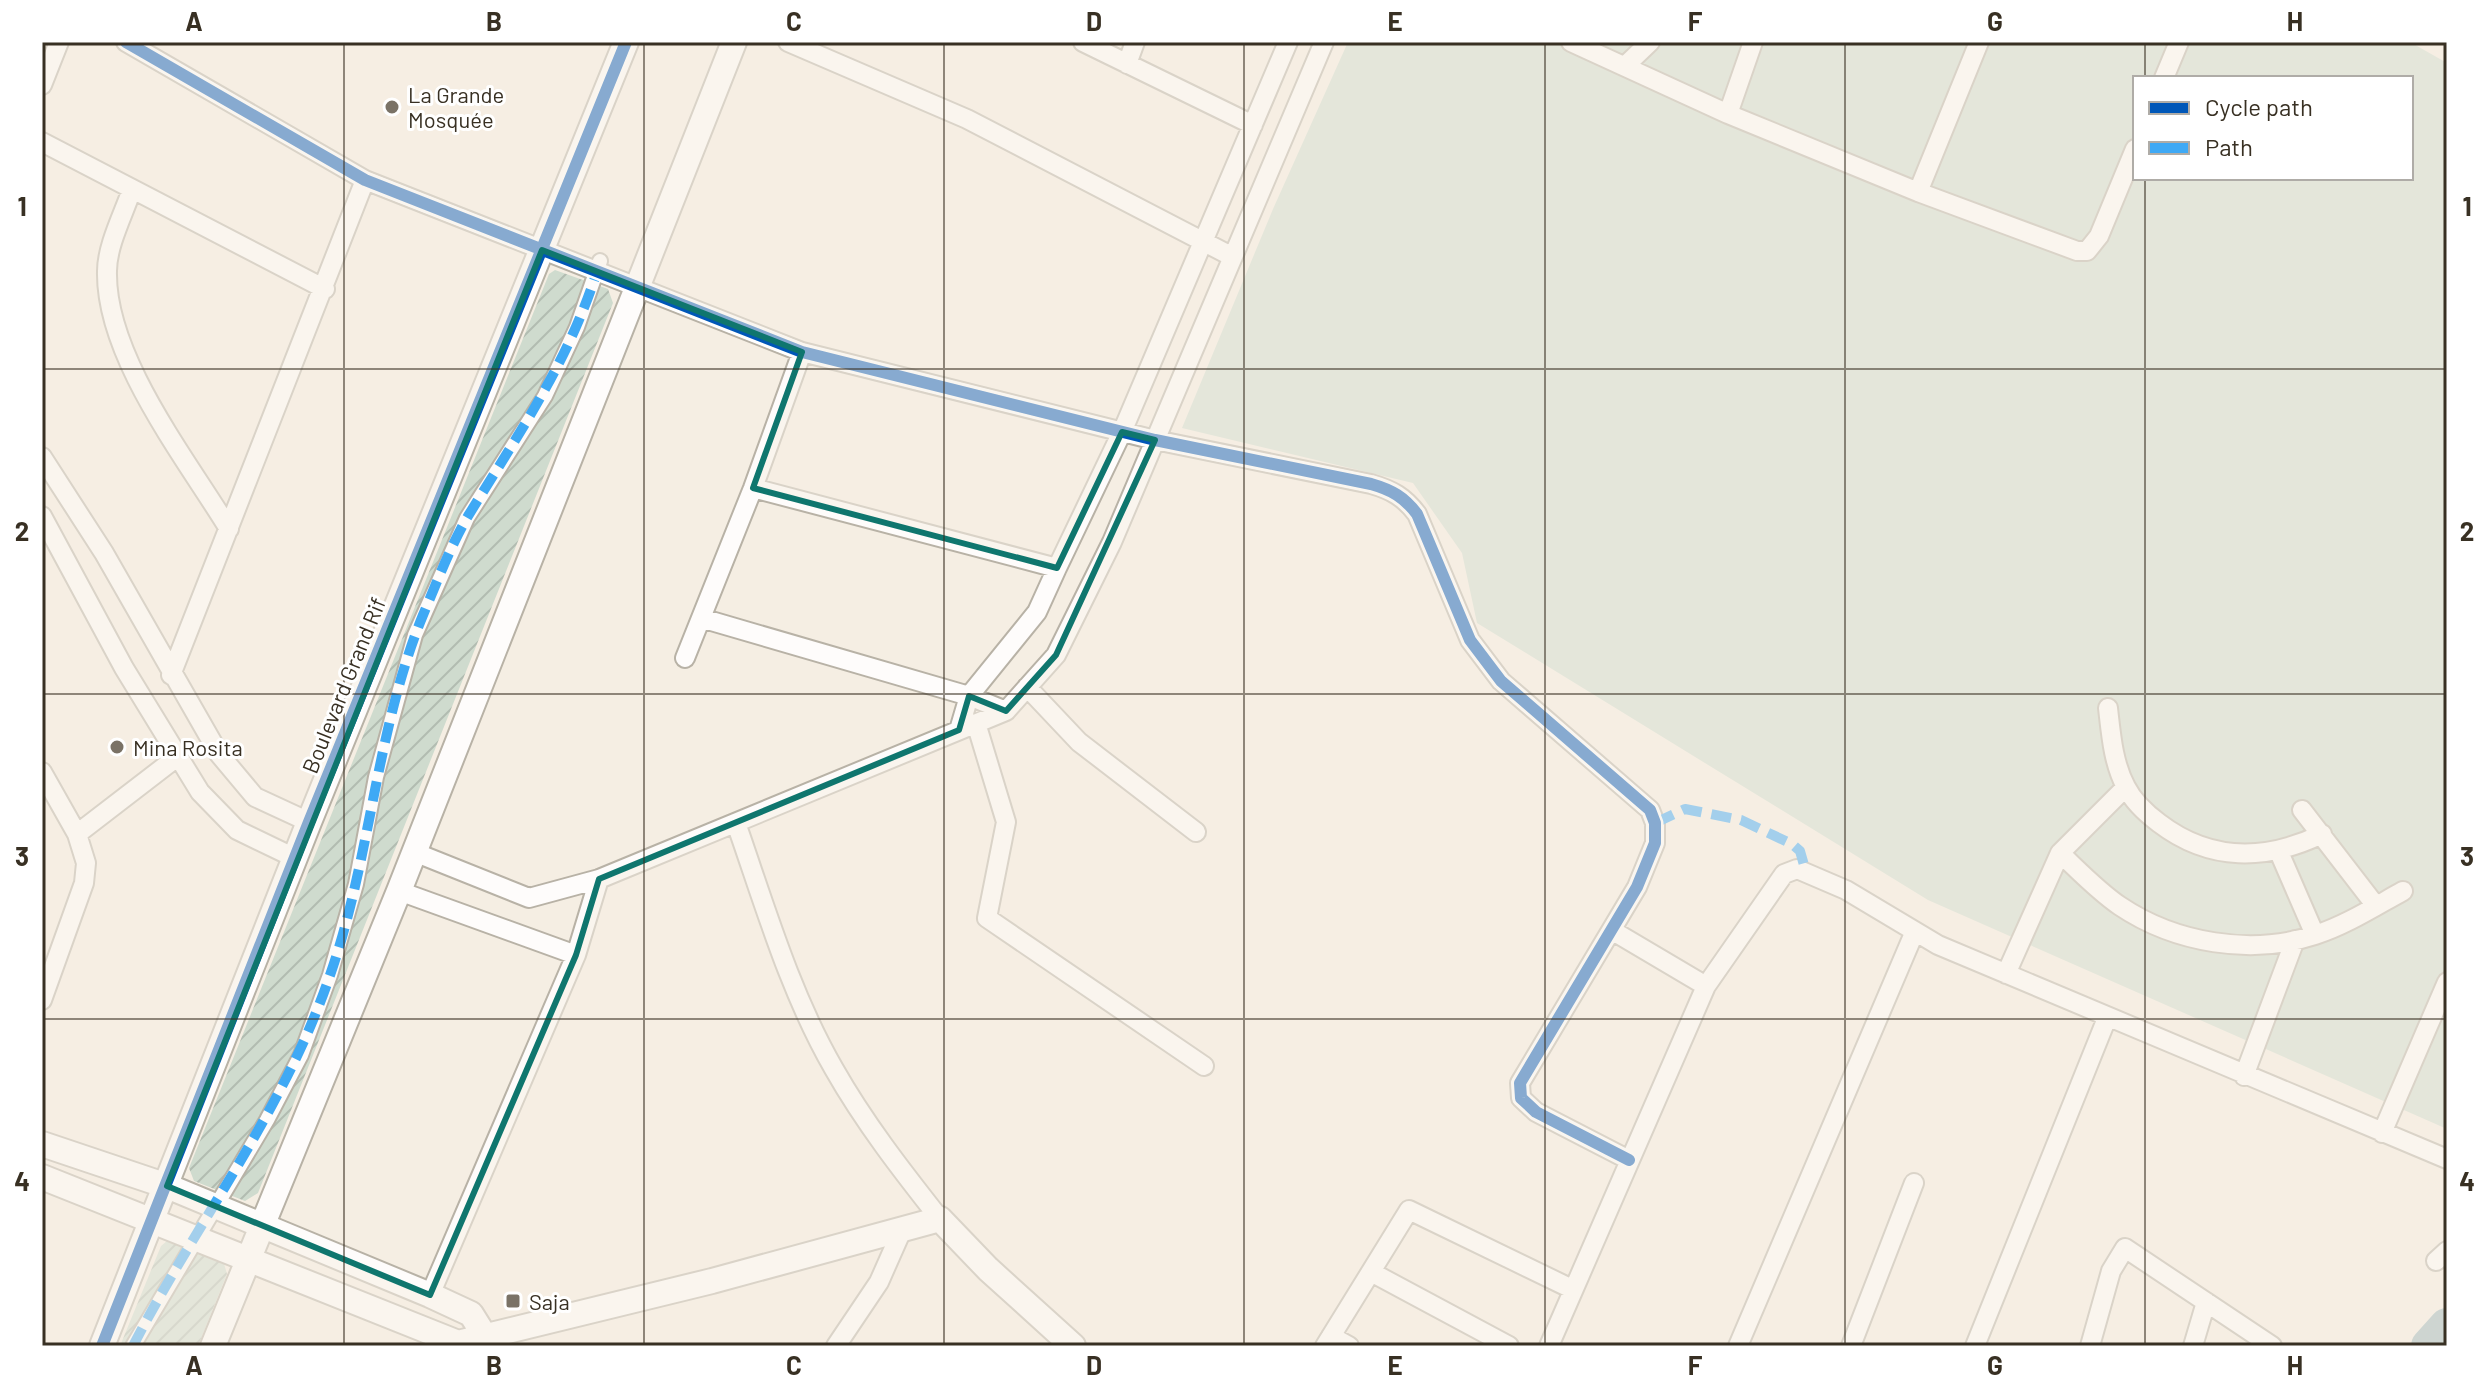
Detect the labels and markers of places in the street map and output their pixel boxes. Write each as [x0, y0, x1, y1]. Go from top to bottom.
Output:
place label: La Grande Mosquée [408, 81, 504, 132]
marker: La Grande Mosquée [383, 98, 401, 116]
place label: Mina Rosita [133, 734, 243, 760]
marker: Mina Rosita [108, 738, 126, 756]
place label: Saja [529, 1288, 570, 1314]
marker: Saja [504, 1292, 522, 1310]

